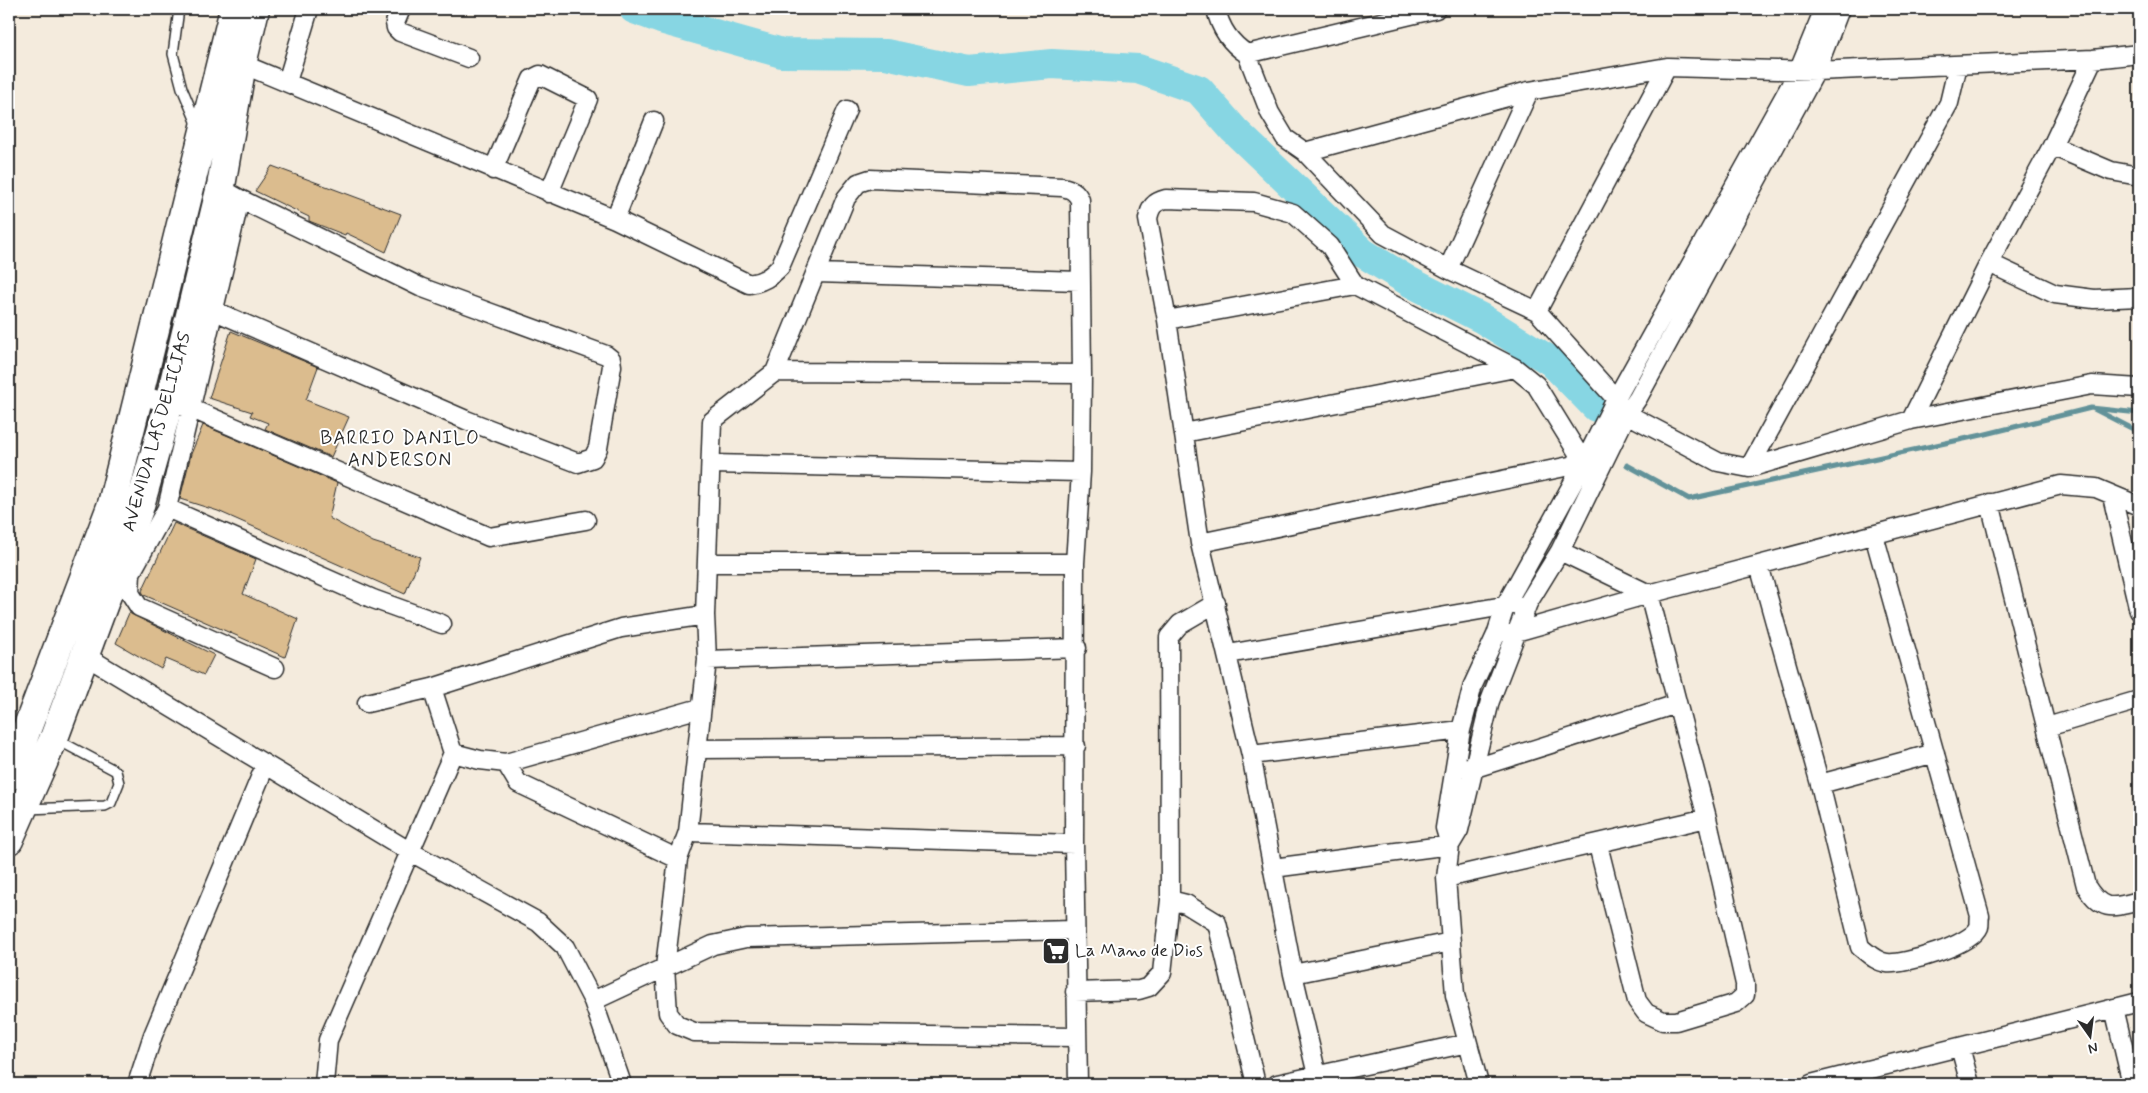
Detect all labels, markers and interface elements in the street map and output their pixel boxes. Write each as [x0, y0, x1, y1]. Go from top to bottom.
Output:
street label: AVENIDA LAS DELICIAS [117, 329, 197, 535]
district label: BARRIO DANILO ANDERSON [320, 426, 480, 473]
supermarket icon: La Mano de Dios [1041, 936, 1071, 966]
place label: La Mano de Dios [1075, 939, 1203, 963]
north arrow [2066, 1010, 2116, 1060]
text: N [2086, 1038, 2100, 1058]

